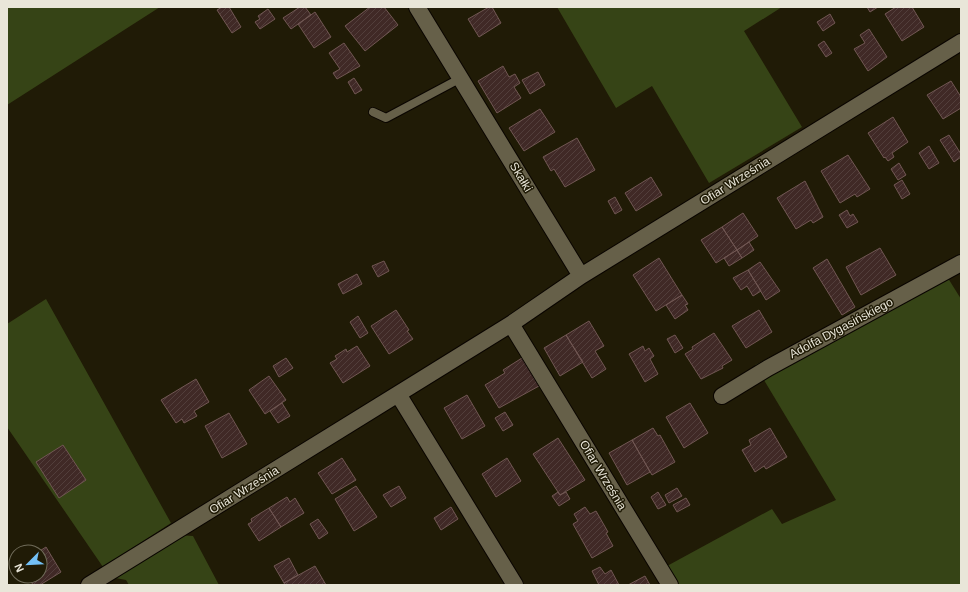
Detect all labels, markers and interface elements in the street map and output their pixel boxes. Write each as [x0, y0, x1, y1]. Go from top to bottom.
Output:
street label: Ofiar Września [698, 154, 773, 208]
street label: Skałki [507, 160, 535, 194]
street label: Adolfa Dygasińskiego [787, 295, 896, 361]
street label: Ofiar Września [577, 437, 630, 513]
street label: Ofiar Września [207, 463, 282, 517]
north arrow [8, 544, 48, 584]
text: N [12, 562, 26, 574]

